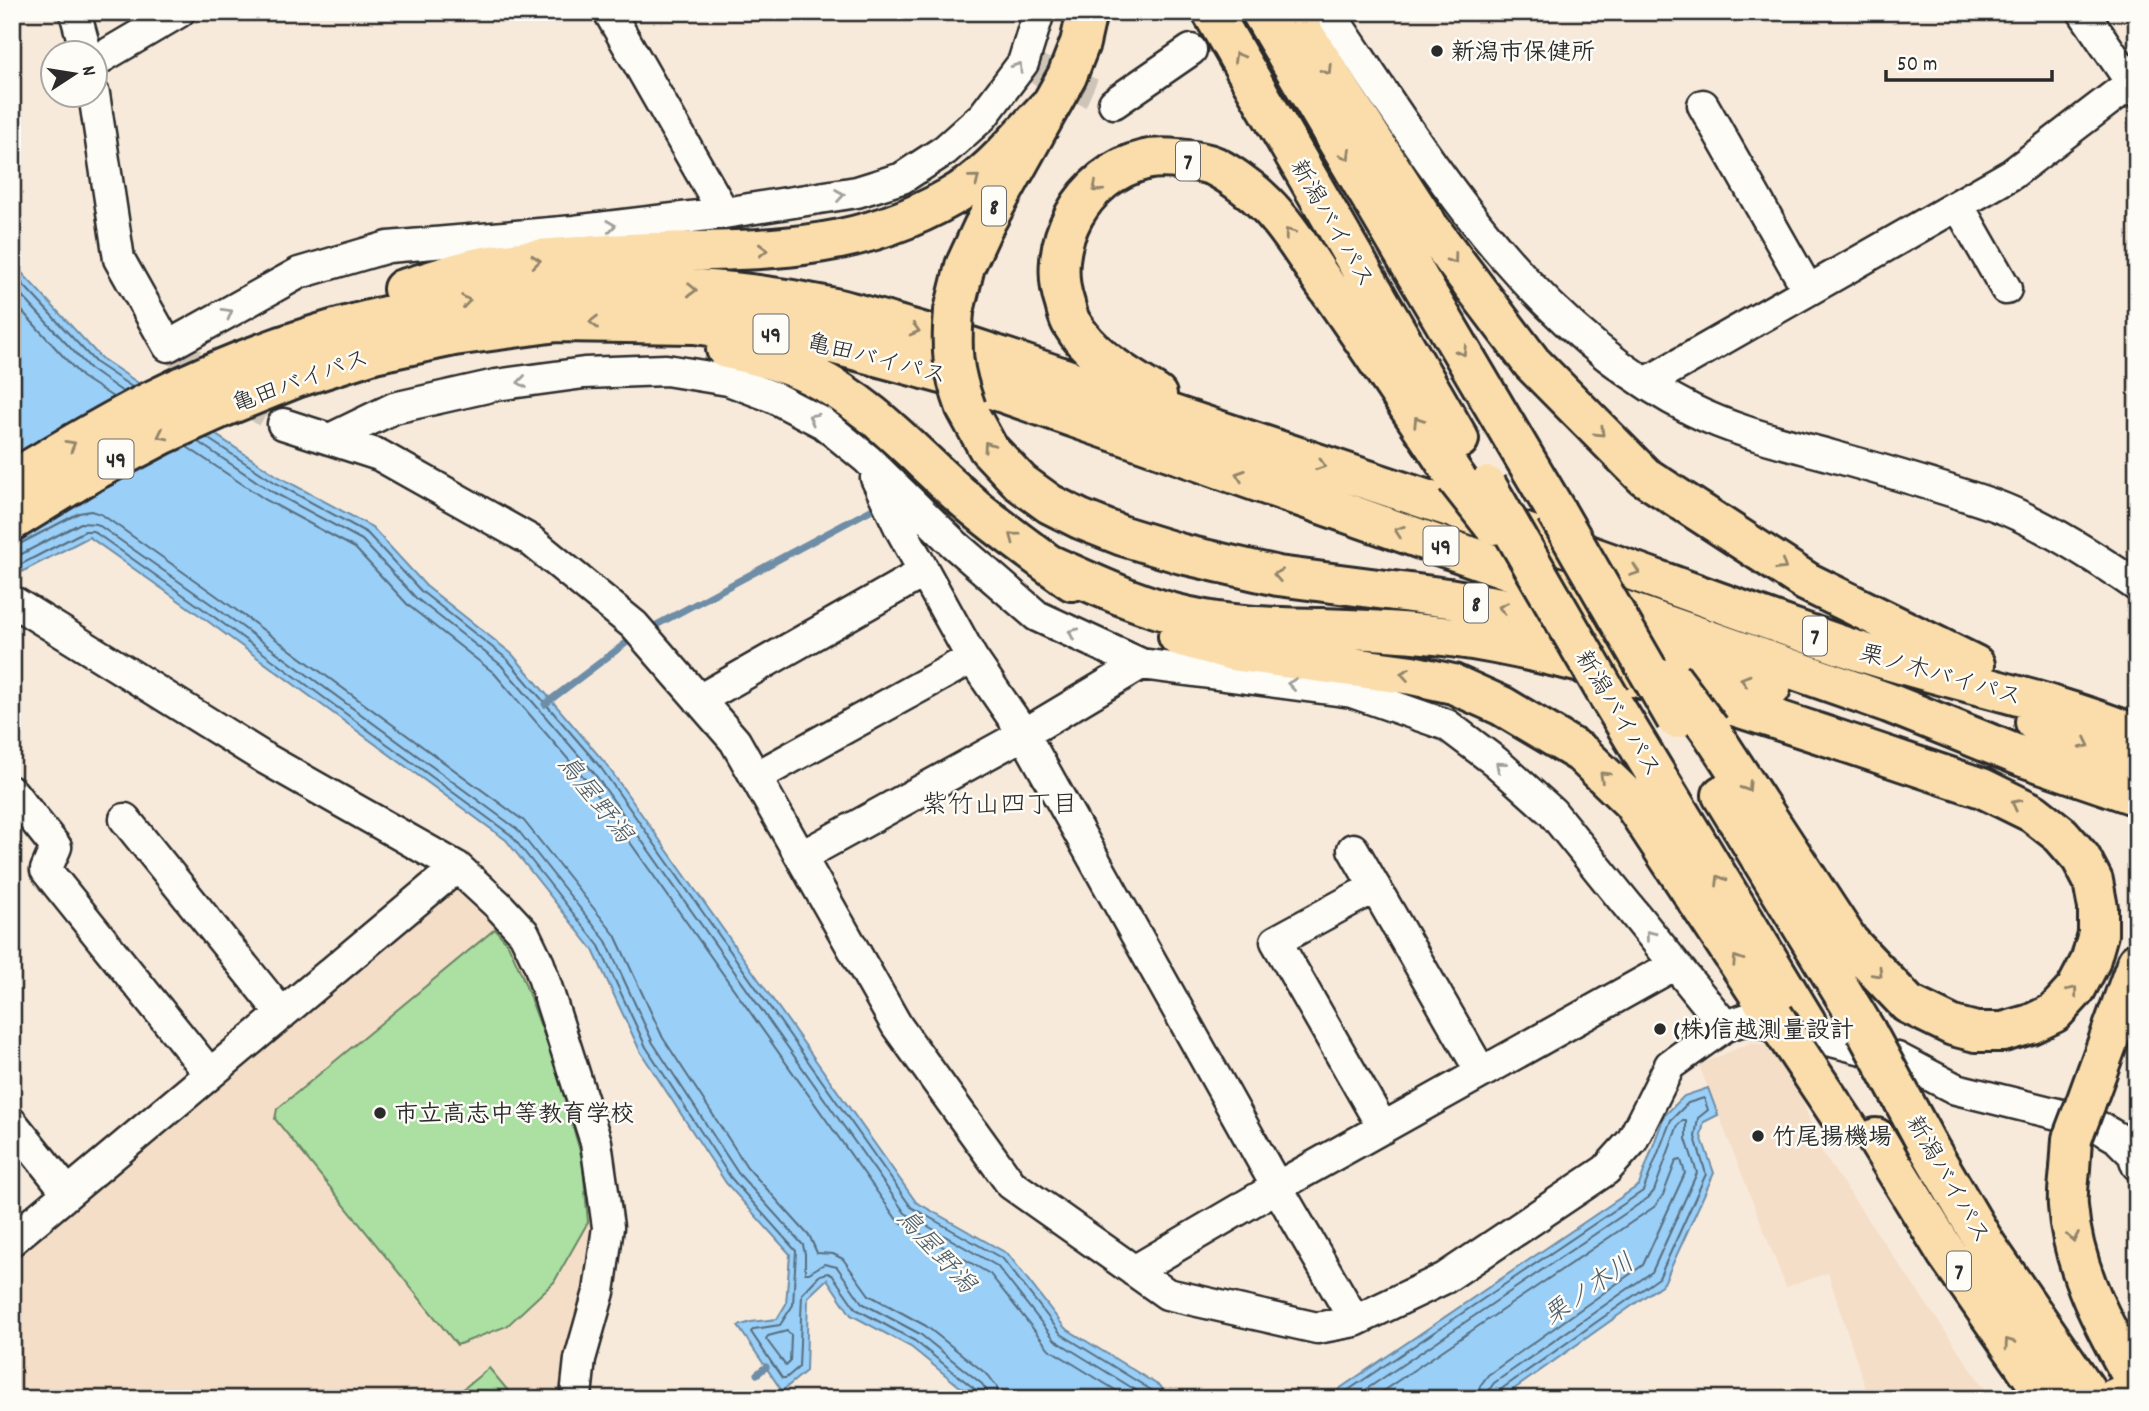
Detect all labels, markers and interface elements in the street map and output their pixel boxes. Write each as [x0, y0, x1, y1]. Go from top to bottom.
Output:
place label: 新潟市保健所 [1451, 37, 1595, 71]
north arrow [38, 38, 108, 108]
scale bar [1886, 38, 2053, 82]
marker: 新潟市保健所 [1429, 43, 1445, 59]
text: 50 m [1897, 51, 1937, 81]
one-way arrow [1233, 52, 1246, 65]
one-way arrow [1010, 62, 1023, 75]
one-way arrow [1318, 62, 1331, 75]
text: N [73, 64, 101, 79]
road number: 7 [1176, 142, 1200, 180]
one-way arrow [1338, 148, 1351, 161]
street label: 新潟バイパス [1280, 154, 1381, 295]
one-way arrow [967, 175, 980, 187]
one-way arrow [1092, 180, 1105, 192]
road number: 8 [982, 186, 1006, 226]
one-way arrow [834, 188, 845, 203]
one-way arrow [606, 219, 617, 234]
one-way arrow [1285, 229, 1298, 241]
one-way arrow [758, 242, 769, 257]
one-way arrow [1445, 251, 1457, 264]
one-way arrow [531, 254, 542, 269]
one-way arrow [687, 282, 698, 297]
one-way arrow [460, 293, 471, 308]
one-way arrow [220, 308, 233, 321]
one-way arrow [588, 314, 598, 330]
road number: 49 [754, 314, 788, 354]
one-way arrow [909, 322, 921, 336]
street label: 亀田バイパス [803, 327, 950, 395]
street label: 亀田バイパス [228, 342, 374, 423]
one-way arrow [1453, 344, 1466, 357]
one-way arrow [516, 374, 528, 389]
one-way arrow [808, 413, 820, 426]
one-way arrow [1414, 416, 1426, 429]
one-way arrow [1591, 423, 1604, 436]
one-way arrow [157, 427, 169, 441]
one-way arrow [63, 440, 76, 453]
road number: 49 [99, 440, 134, 478]
one-way arrow [984, 441, 996, 454]
one-way arrow [1315, 456, 1327, 471]
one-way arrow [1234, 469, 1246, 483]
one-way arrow [1393, 525, 1405, 539]
road number: 49 [1424, 526, 1458, 566]
one-way arrow [1009, 532, 1022, 545]
one-way arrow [1775, 557, 1788, 570]
one-way arrow [1628, 563, 1640, 577]
one-way arrow [1272, 568, 1284, 583]
road number: 8 [1464, 583, 1488, 622]
one-way arrow [1497, 602, 1509, 616]
road number: 7 [1803, 616, 1827, 656]
one-way arrow [1068, 627, 1080, 641]
street label: 栗ノ木バイパス [1855, 637, 2025, 716]
street label: 新潟バイパス [1565, 644, 1668, 785]
one-way arrow [1399, 667, 1411, 682]
one-way arrow [1739, 673, 1751, 688]
one-way arrow [1286, 677, 1298, 692]
one-way arrow [2078, 736, 2091, 750]
water label: 鳥屋野潟 [547, 748, 640, 853]
one-way arrow [1495, 762, 1508, 774]
one-way arrow [1600, 771, 1613, 784]
one-way arrow [1739, 780, 1752, 793]
district label: 紫竹山四丁目 [922, 788, 1078, 825]
one-way arrow [2011, 799, 2023, 813]
one-way arrow [1715, 875, 1728, 888]
one-way arrow [1646, 931, 1659, 943]
one-way arrow [1732, 955, 1745, 968]
one-way arrow [1870, 965, 1883, 978]
one-way arrow [2064, 987, 2077, 999]
place label: (株)信越測量設計 [1674, 1015, 1854, 1049]
marker: (株)信越測量設計 [1652, 1021, 1668, 1037]
place label: 市立高志中等教育学校 [394, 1099, 634, 1133]
marker: 市立高志中等教育学校 [372, 1105, 388, 1121]
street label: 新潟バイパス [1896, 1110, 1997, 1251]
place label: 竹尾揚機場 [1772, 1122, 1892, 1156]
marker: 竹尾揚機場 [1750, 1128, 1766, 1144]
water label: 鳥屋野潟 [886, 1201, 984, 1304]
one-way arrow [2064, 1231, 2079, 1243]
water label: 栗ノ木川 [1537, 1246, 1643, 1336]
road number: 7 [1947, 1252, 1971, 1290]
one-way arrow [2005, 1338, 2017, 1351]

